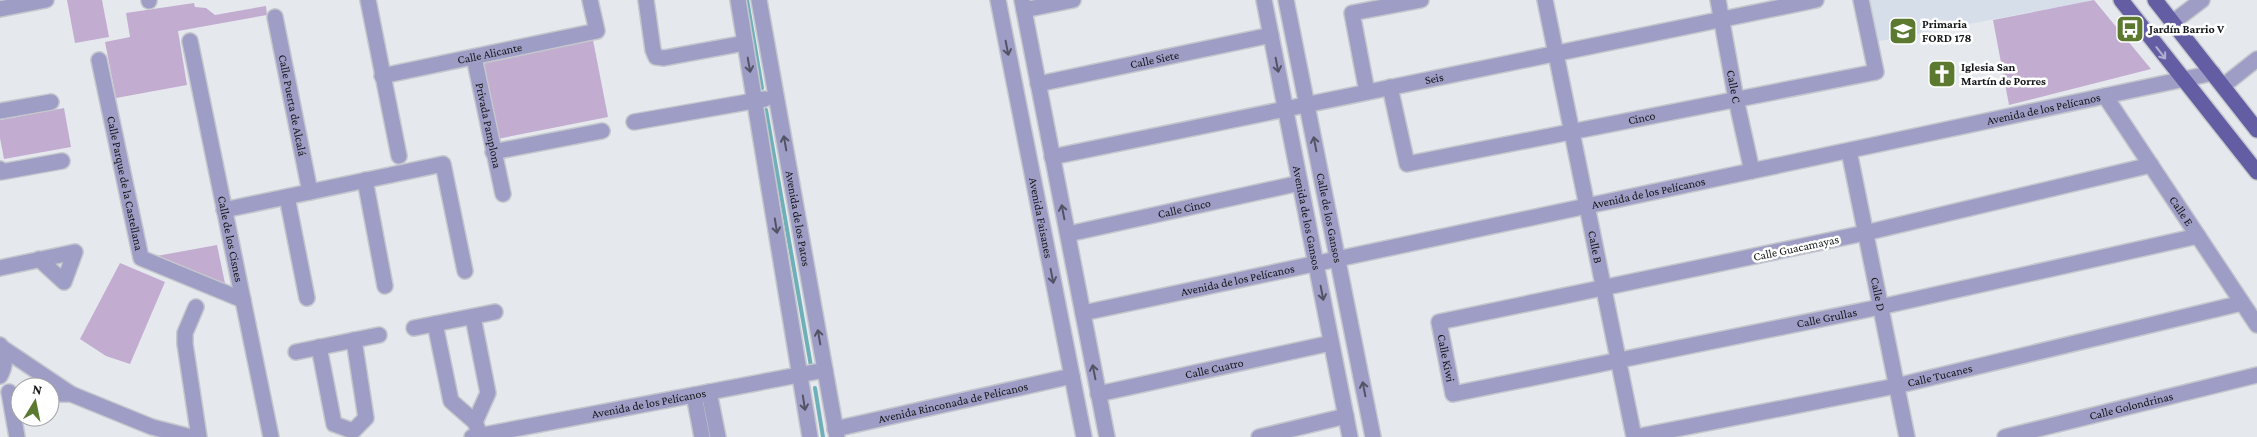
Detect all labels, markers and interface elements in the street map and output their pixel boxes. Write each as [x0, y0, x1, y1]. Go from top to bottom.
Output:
bus stop icon: Jardín Barrio V [2115, 14, 2145, 44]
school or university icon: Primaria FORD 178 [1888, 16, 1918, 46]
place label: Primaria FORD 178 [1922, 17, 1972, 45]
place label: Jardín Barrio V [2147, 22, 2225, 36]
one-way arrow [1003, 39, 1012, 55]
street label: Calle Alicante [456, 40, 523, 67]
one-way arrow [2155, 46, 2166, 59]
street label: Calle Siete [1129, 48, 1180, 71]
street label: Calle Puerta de Alcalá [276, 53, 310, 158]
one-way arrow [745, 57, 755, 73]
one-way arrow [1273, 57, 1282, 73]
church icon: Iglesia San Martín de Porres [1927, 59, 1957, 89]
place label: Iglesia San Martín de Porres [1961, 60, 2046, 88]
street label: Calle C [1724, 69, 1744, 105]
street label: Seis [1423, 70, 1445, 87]
street label: Privada Pamplona [473, 81, 504, 170]
street label: Avenida de los Pelícanos [1985, 90, 2102, 128]
street label: Cinco [1627, 108, 1657, 127]
street label: Calle Parque de la Castellana [104, 115, 146, 252]
one-way arrow [779, 135, 789, 151]
one-way arrow [1310, 136, 1319, 152]
street label: Avenida de los Gansos [1290, 164, 1324, 271]
street label: Avenida de los Patos [783, 170, 813, 268]
street label: Calle de los Gansos [1314, 172, 1345, 264]
street label: Avenida de los Pelícanos [1590, 174, 1707, 212]
street label: Avenida Faisanes [1026, 176, 1056, 260]
street label: Calle E [2166, 193, 2197, 229]
street label: Calle de los Cisnes [215, 195, 246, 284]
street label: Calle Cinco [1156, 196, 1212, 221]
one-way arrow [1058, 205, 1068, 221]
one-way arrow [771, 217, 781, 233]
street label: Calle B [1585, 229, 1606, 265]
street label: Calle Guacamayas [1752, 232, 1840, 264]
street label: Avenida de los Pelícanos [1179, 261, 1296, 299]
one-way arrow [1048, 268, 1057, 284]
street label: Calle D [1868, 276, 1888, 312]
one-way arrow [1317, 285, 1327, 301]
street label: Calle Grullas [1795, 305, 1858, 331]
one-way arrow [814, 330, 824, 346]
street label: Calle Kiwi [1435, 333, 1458, 383]
street label: Calle Cuatro [1184, 355, 1245, 382]
street label: Calle Tucanes [1906, 361, 1974, 390]
one-way arrow [1089, 364, 1098, 380]
north arrow [10, 377, 60, 427]
street label: Avenida Rinconada de Pelícanos [877, 379, 1030, 426]
text: N [31, 380, 44, 398]
one-way arrow [1359, 382, 1368, 398]
street label: Avenida de los Pelícanos [591, 386, 707, 421]
street label: Calle Golondrinas [2088, 389, 2175, 423]
one-way arrow [799, 395, 809, 411]

